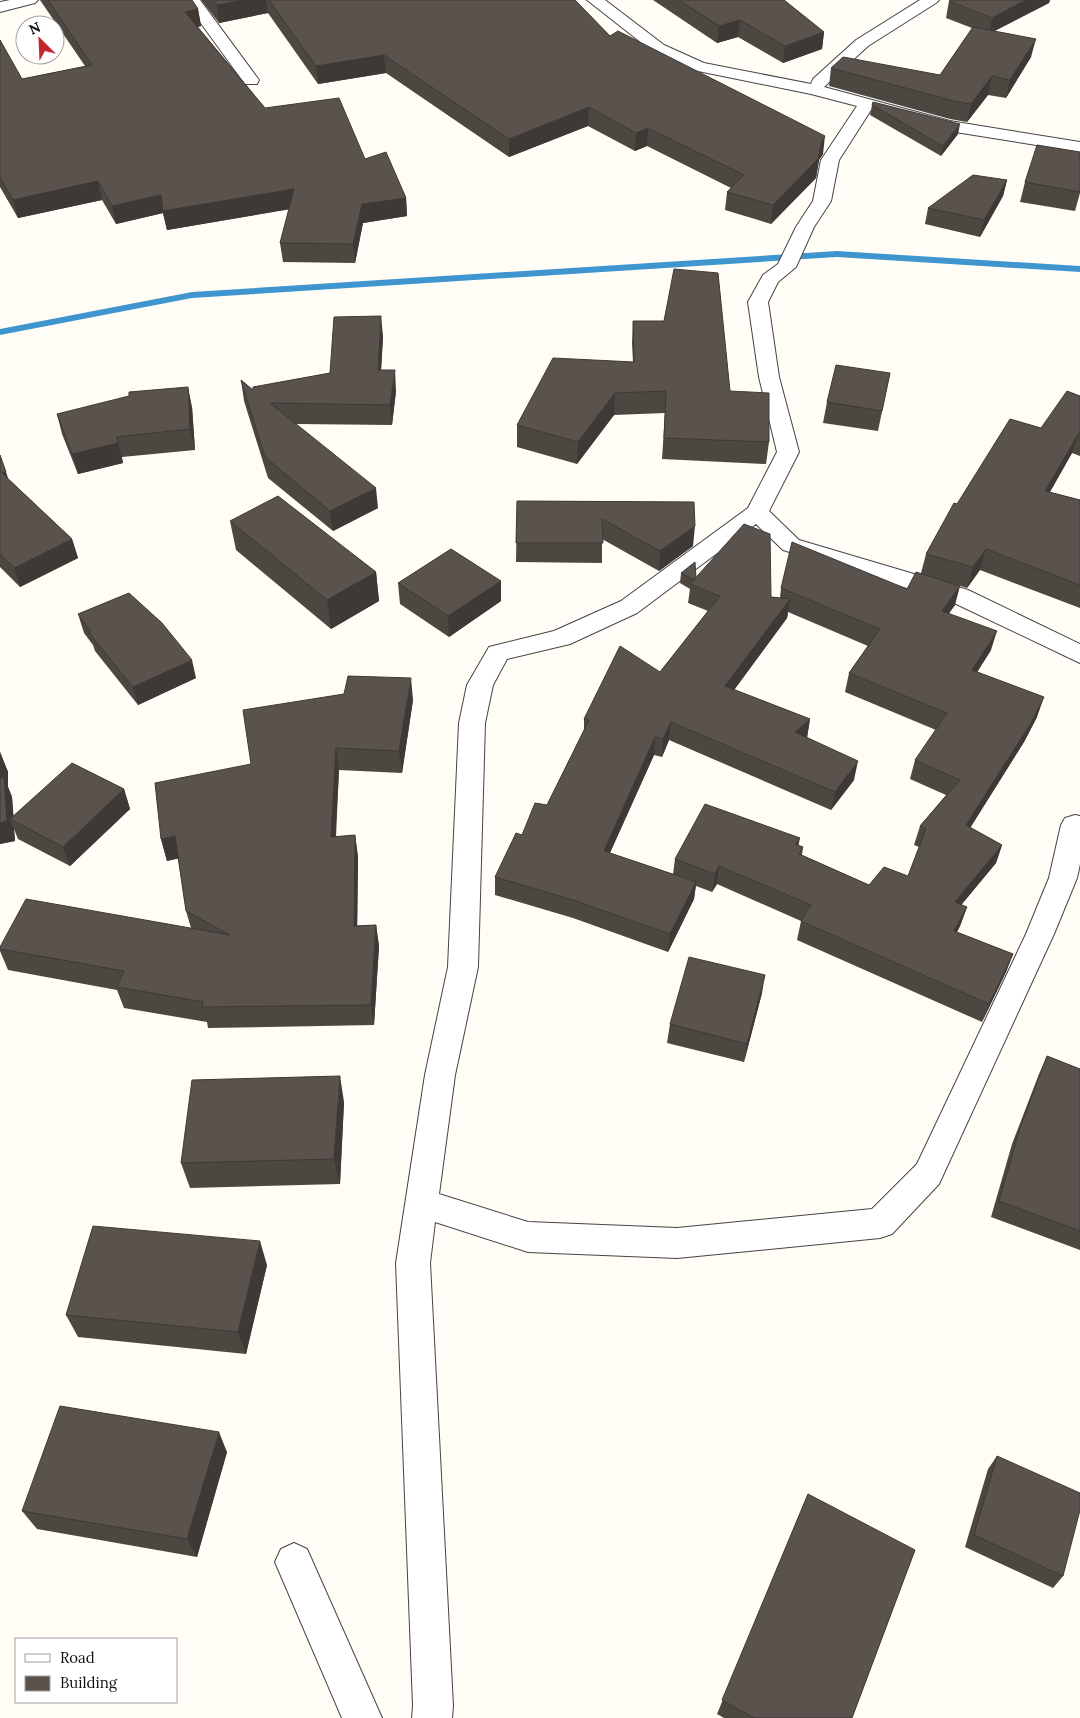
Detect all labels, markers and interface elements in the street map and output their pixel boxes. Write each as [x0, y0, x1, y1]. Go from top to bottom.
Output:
north arrow [15, 15, 65, 65]
text: N [26, 18, 43, 39]
legend [15, 1638, 178, 1703]
text: Road [60, 1648, 95, 1667]
text: Building [60, 1673, 118, 1692]

